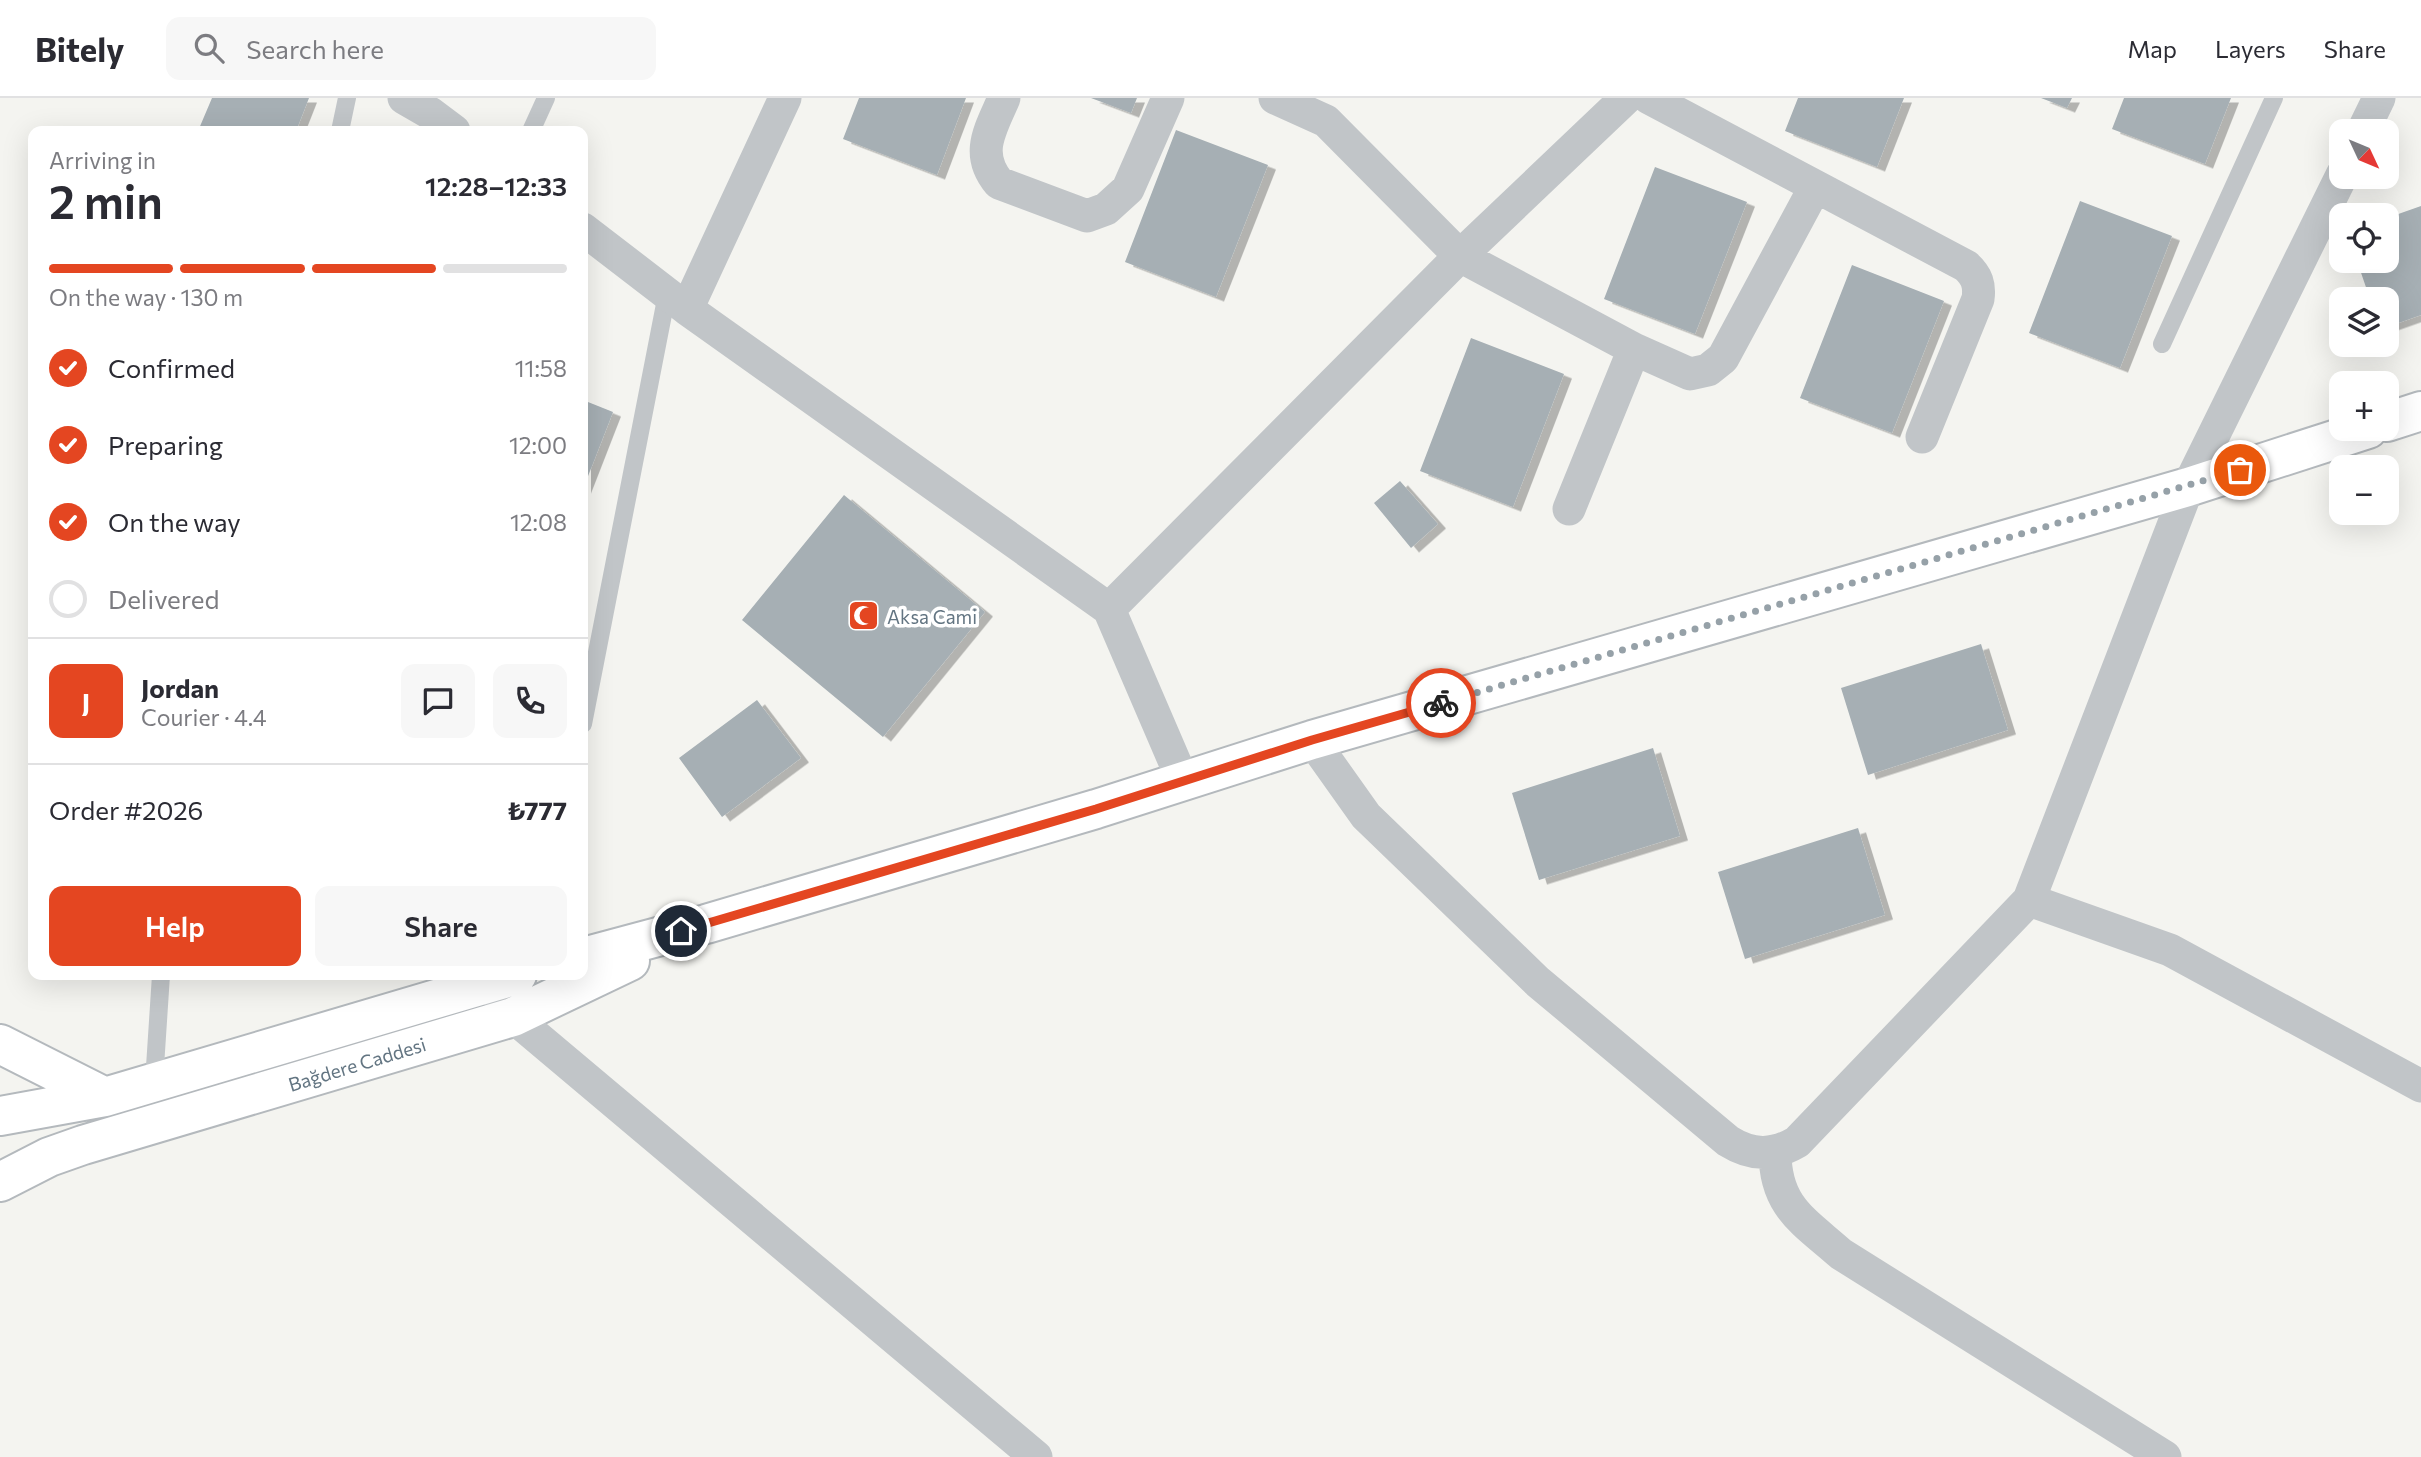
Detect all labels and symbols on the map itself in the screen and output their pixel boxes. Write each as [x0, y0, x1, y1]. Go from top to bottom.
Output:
north arrow [2329, 119, 2399, 189]
pin [2210, 440, 2270, 500]
mosque icon: Aksa Cami [847, 599, 881, 633]
place label: Aksa Cami [887, 605, 977, 628]
courier [1406, 668, 1476, 738]
pin [651, 901, 711, 961]
street label: Bağdere Caddesi [285, 1032, 429, 1096]

